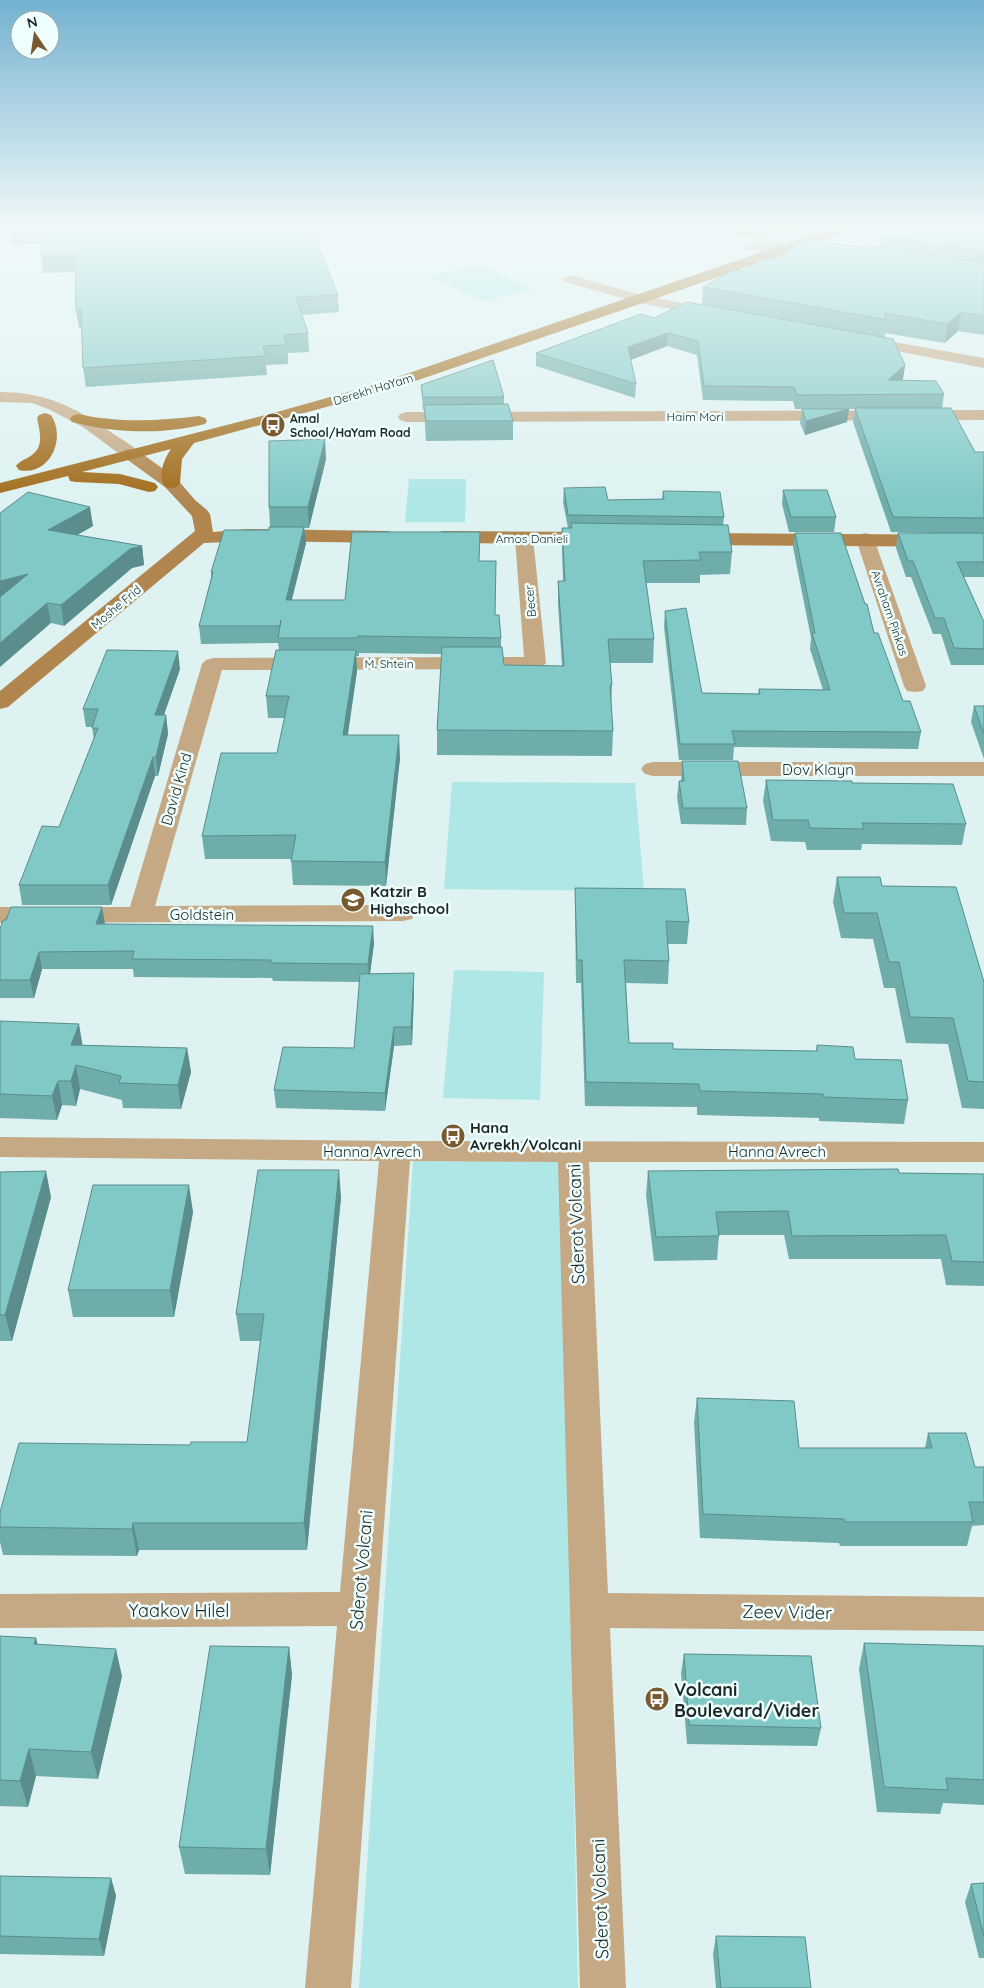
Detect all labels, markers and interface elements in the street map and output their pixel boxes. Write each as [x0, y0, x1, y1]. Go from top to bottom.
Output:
north arrow [10, 10, 60, 60]
text: N [25, 12, 39, 32]
street label: Derekh HaYam [331, 370, 415, 408]
street label: Haim Mori [666, 409, 724, 424]
place label: Amal School/HaYam Road [290, 411, 410, 440]
bus stop icon: Amal School/HaYam Road [260, 412, 286, 438]
street label: Amos Danieli [496, 531, 568, 546]
street label: Avraham Pinkas [868, 568, 912, 658]
street label: Moshe Frid [88, 582, 144, 632]
street label: Becer [521, 584, 539, 618]
street label: M. Shtein [364, 656, 414, 671]
street label: David Kind [157, 750, 195, 828]
street label: Dov Klayn [782, 760, 854, 779]
place label: Katzir B Highschool [370, 882, 449, 918]
school or university icon: Katzir B Highschool [340, 887, 366, 913]
street label: Goldstein [170, 905, 234, 924]
place label: Hana Avrekh/Volcani [470, 1118, 581, 1154]
bus stop icon: Hana Avrekh/Volcani [440, 1123, 466, 1149]
street label: Hanna Avrech [323, 1142, 421, 1161]
street label: Hanna Avrech [728, 1142, 826, 1161]
street label: Sderot Volcani [562, 1163, 590, 1285]
street label: Sderot Volcani [344, 1509, 378, 1631]
street label: Yaakov Hilel [128, 1599, 230, 1622]
street label: Zeev Vider [742, 1600, 832, 1624]
place label: Volcani Boulevard/Vider [674, 1678, 819, 1722]
bus stop icon: Volcani Boulevard/Vider [644, 1686, 670, 1712]
street label: Sderot Volcani [586, 1838, 614, 1960]

